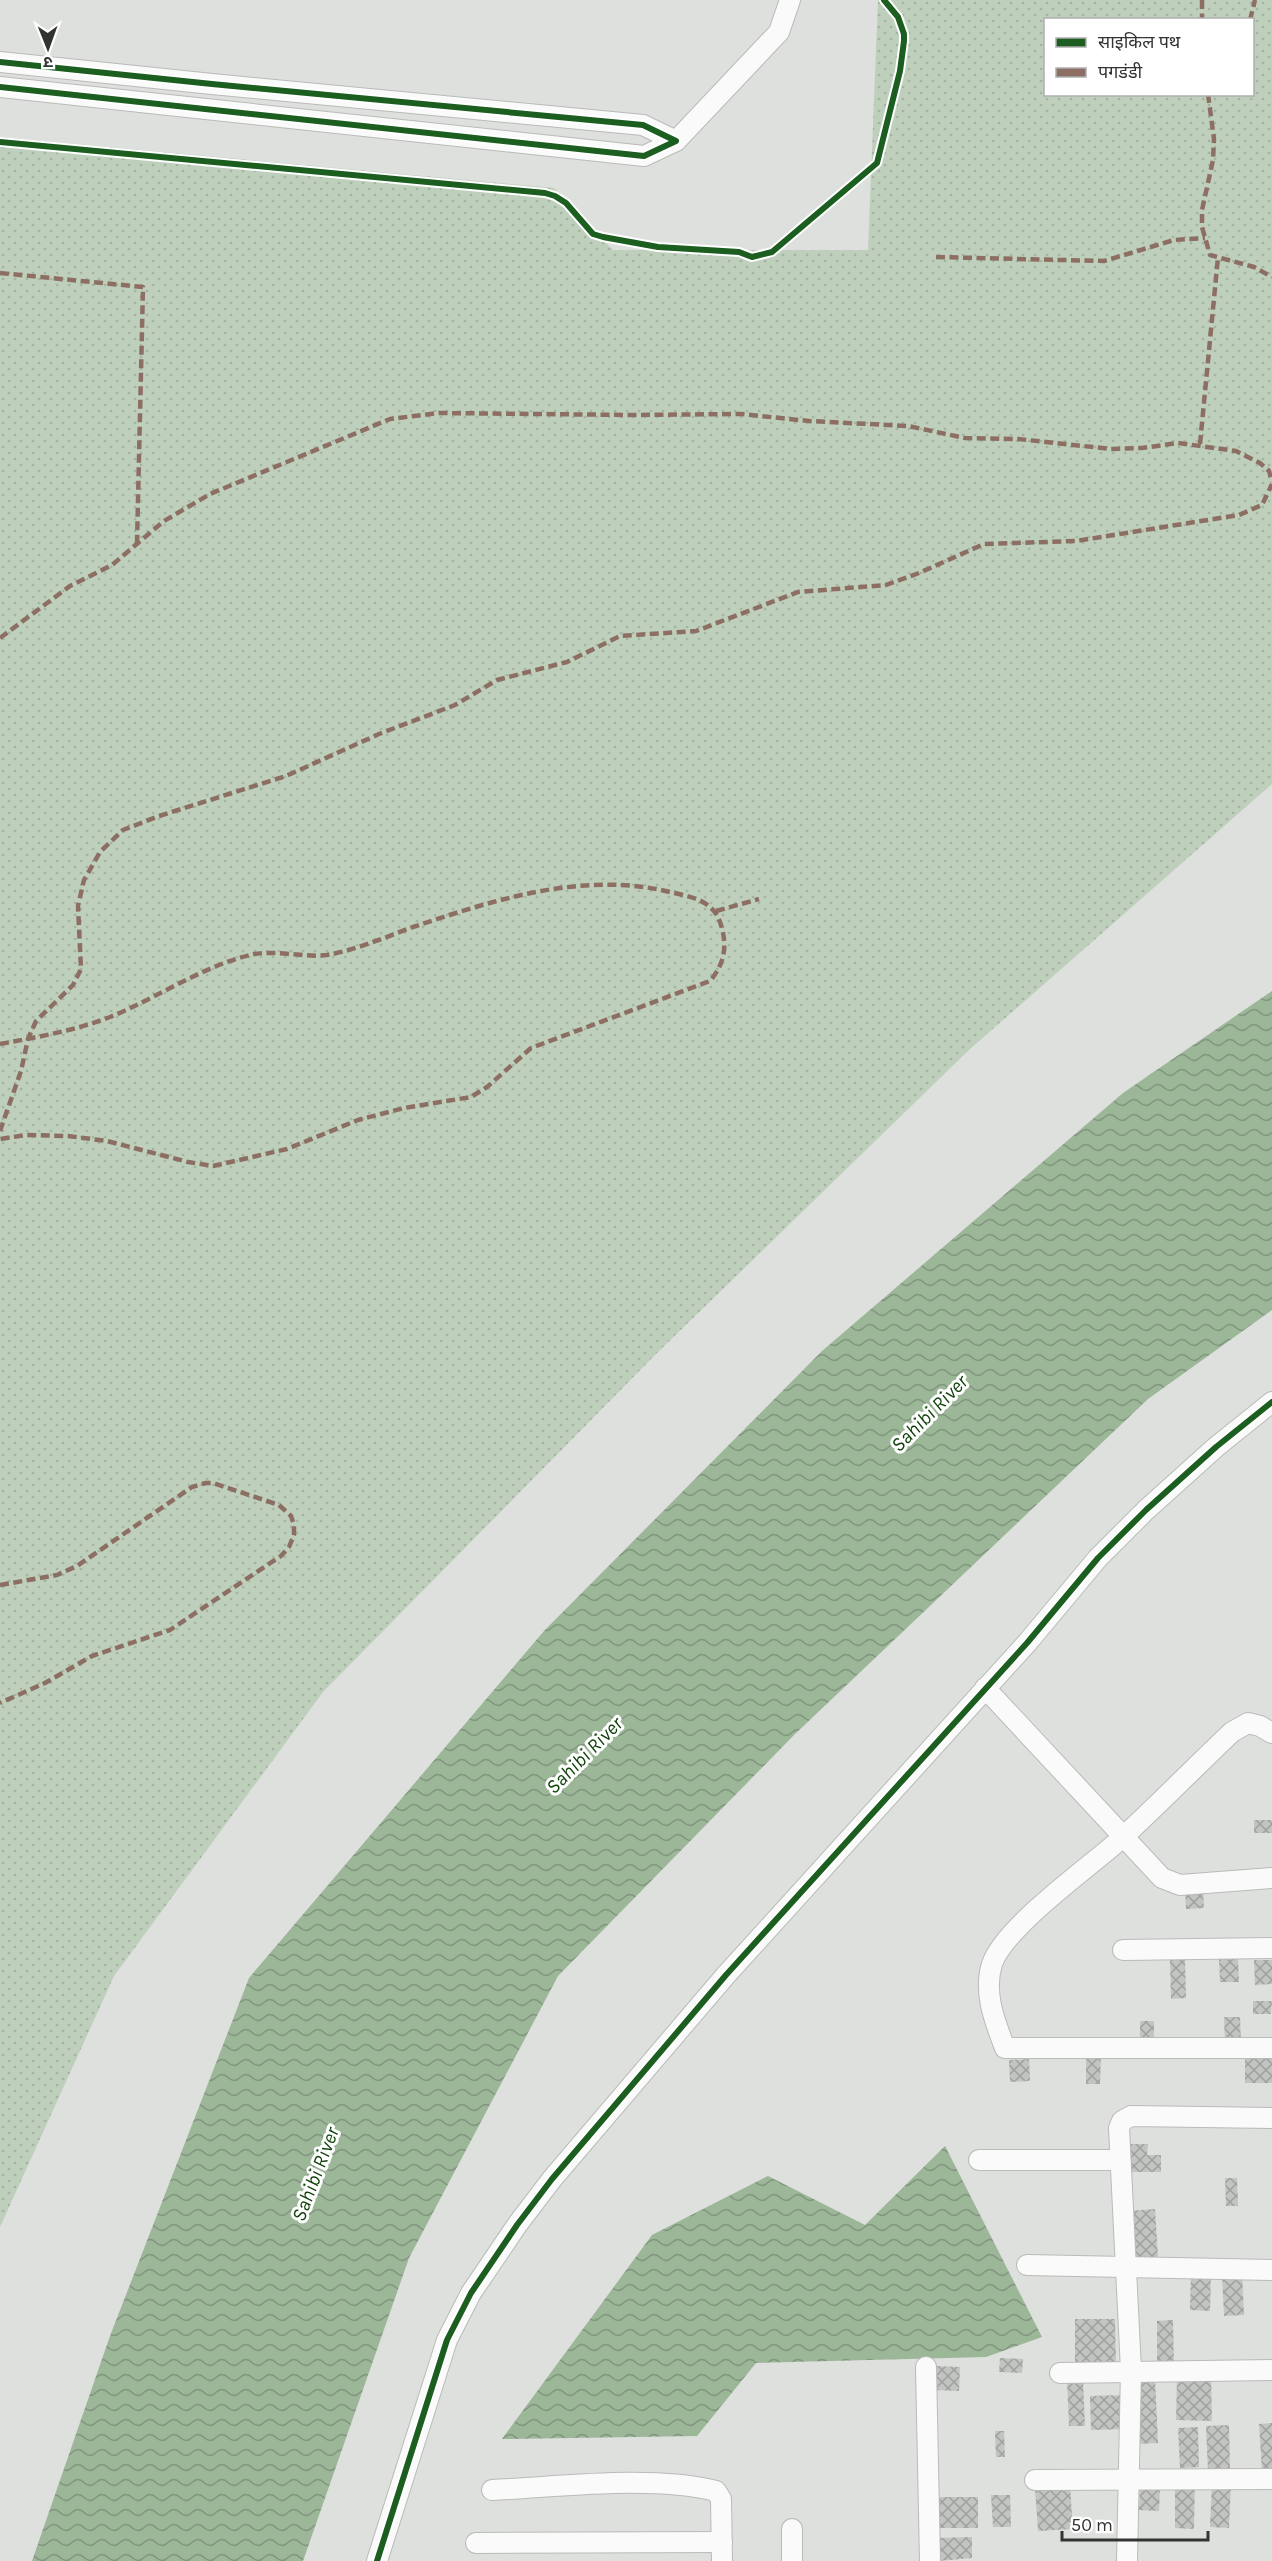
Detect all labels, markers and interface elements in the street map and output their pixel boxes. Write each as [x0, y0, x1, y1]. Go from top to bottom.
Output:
north arrow [18, 18, 78, 78]
legend [1044, 18, 1254, 96]
text: साइकिल पथ [1098, 31, 1181, 53]
text: उ [43, 53, 53, 72]
text: पगडंडी [1098, 61, 1143, 83]
water label: Sahibi River [886, 1369, 973, 1456]
water label: Sahibi River [541, 1711, 628, 1798]
water label: Sahibi River [287, 2123, 344, 2225]
scale bar [1062, 2504, 1208, 2542]
text: 50 m [1071, 2514, 1113, 2536]

